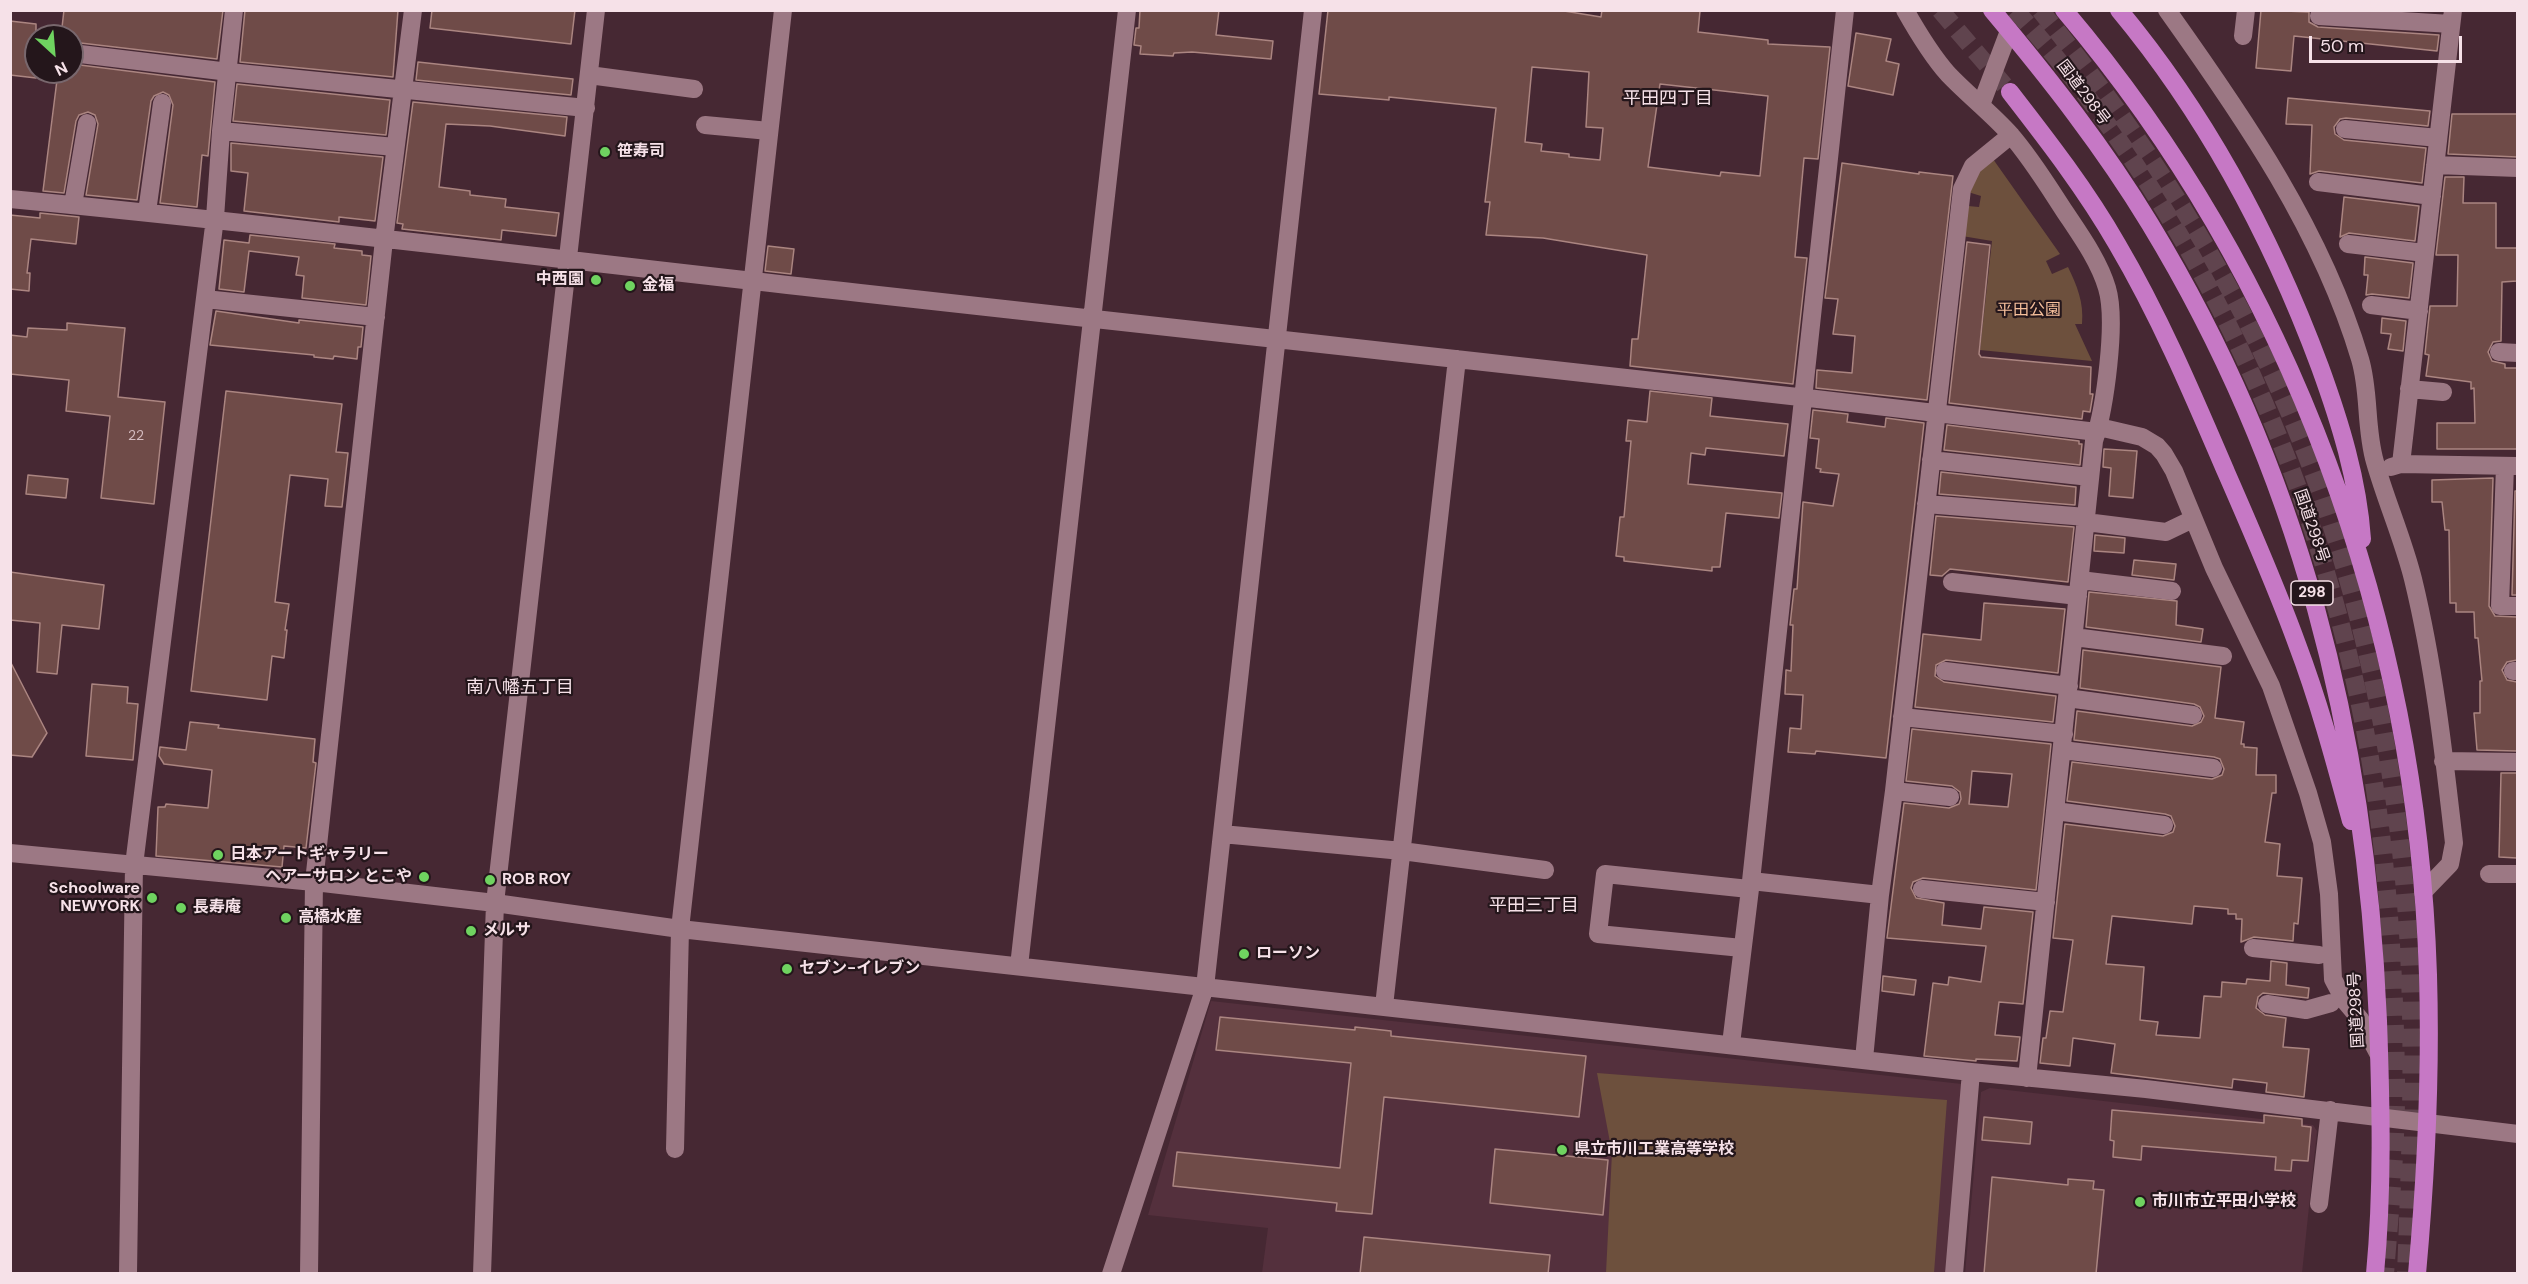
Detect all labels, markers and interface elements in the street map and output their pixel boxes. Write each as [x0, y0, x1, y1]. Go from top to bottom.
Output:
north arrow [24, 24, 84, 84]
scale bar [2312, 24, 2465, 62]
text: 50 m [2320, 34, 2364, 58]
text: N [51, 57, 71, 81]
street label: 国道298号 [2052, 57, 2114, 129]
district label: 平田四丁目 [1623, 88, 1713, 110]
place label: 笹寿司 [617, 142, 665, 162]
marker: 笹寿司 [598, 145, 612, 159]
place label: 中西園 [536, 270, 584, 290]
marker: 中西園 [589, 273, 603, 287]
place label: 金福 [642, 276, 674, 296]
marker: 金福 [623, 279, 637, 293]
park label: 平田公園 [1997, 301, 2061, 321]
house number: 22 [128, 428, 144, 444]
street label: 国道298号 [2289, 487, 2333, 565]
road number: 298 [2291, 581, 2333, 605]
district label: 南八幡五丁目 [466, 677, 574, 699]
place label: 日本アートギャラリー [230, 845, 389, 865]
marker: 日本アートギャラリー [211, 848, 225, 862]
place label: ヘアーサロン とこや [265, 867, 412, 887]
marker: ヘアーサロン とこや [417, 870, 431, 884]
place label: ROB ROY [502, 870, 571, 890]
marker: ROB ROY [483, 873, 497, 887]
place label: Schoolware NEWYORK [49, 879, 140, 917]
marker: Schoolware NEWYORK [145, 891, 159, 905]
district label: 平田三丁目 [1489, 895, 1579, 917]
place label: 長寿庵 [193, 898, 241, 918]
marker: 長寿庵 [174, 901, 188, 915]
place label: 高橋水産 [298, 908, 362, 928]
marker: 高橋水産 [279, 911, 293, 925]
place label: メルサ [483, 921, 531, 941]
marker: メルサ [464, 924, 478, 938]
place label: ローソン [1256, 944, 1320, 964]
marker: ローソン [1237, 947, 1251, 961]
place label: セブン-イレブン [799, 959, 920, 979]
marker: セブン-イレブン [780, 962, 794, 976]
street label: 国道298号 [2345, 971, 2369, 1049]
place label: 県立市川工業高等学校 [1574, 1140, 1734, 1160]
marker: 県立市川工業高等学校 [1555, 1143, 1569, 1157]
place label: 市川市立平田小学校 [2152, 1192, 2296, 1212]
marker: 市川市立平田小学校 [2133, 1195, 2147, 1209]

